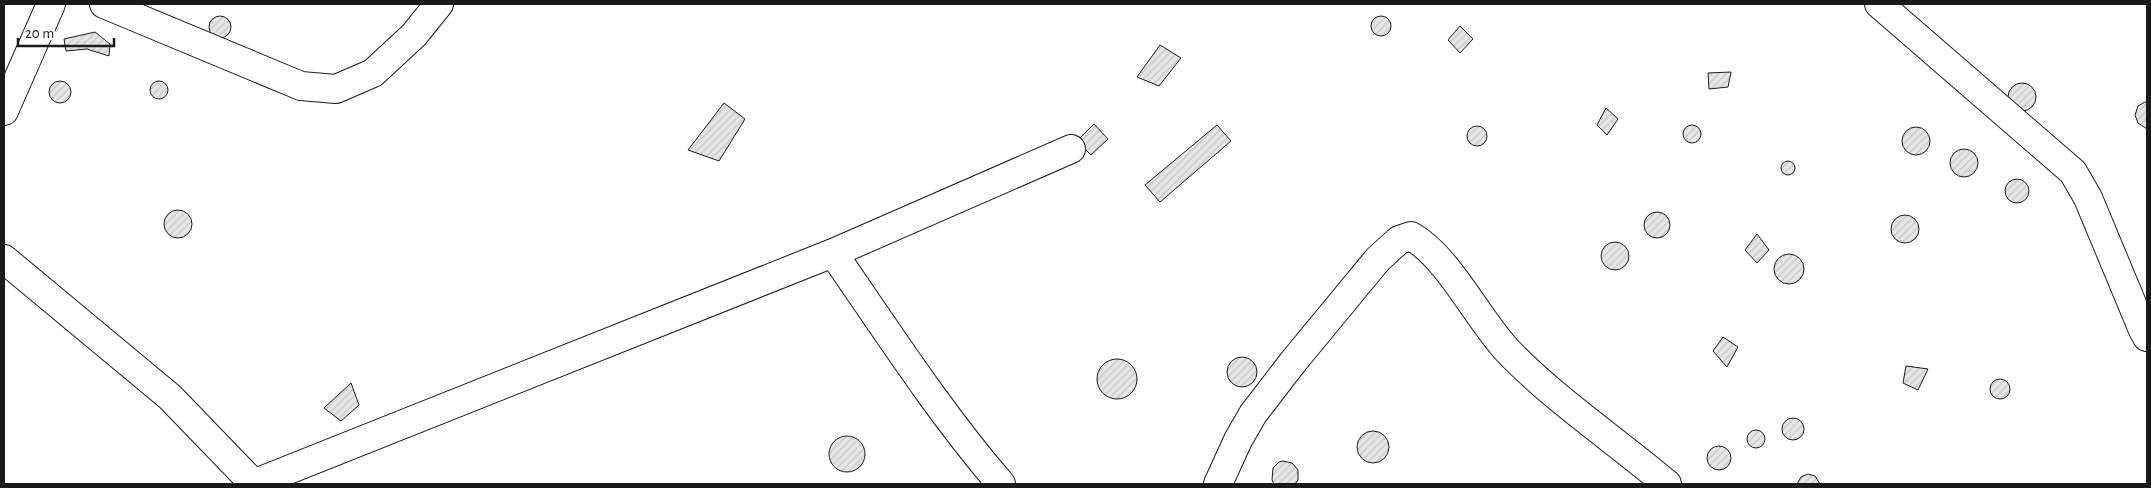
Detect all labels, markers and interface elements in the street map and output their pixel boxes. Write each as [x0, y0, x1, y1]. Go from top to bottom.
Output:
scale bar [18, 15, 114, 47]
text: 20 m [25, 26, 54, 41]

